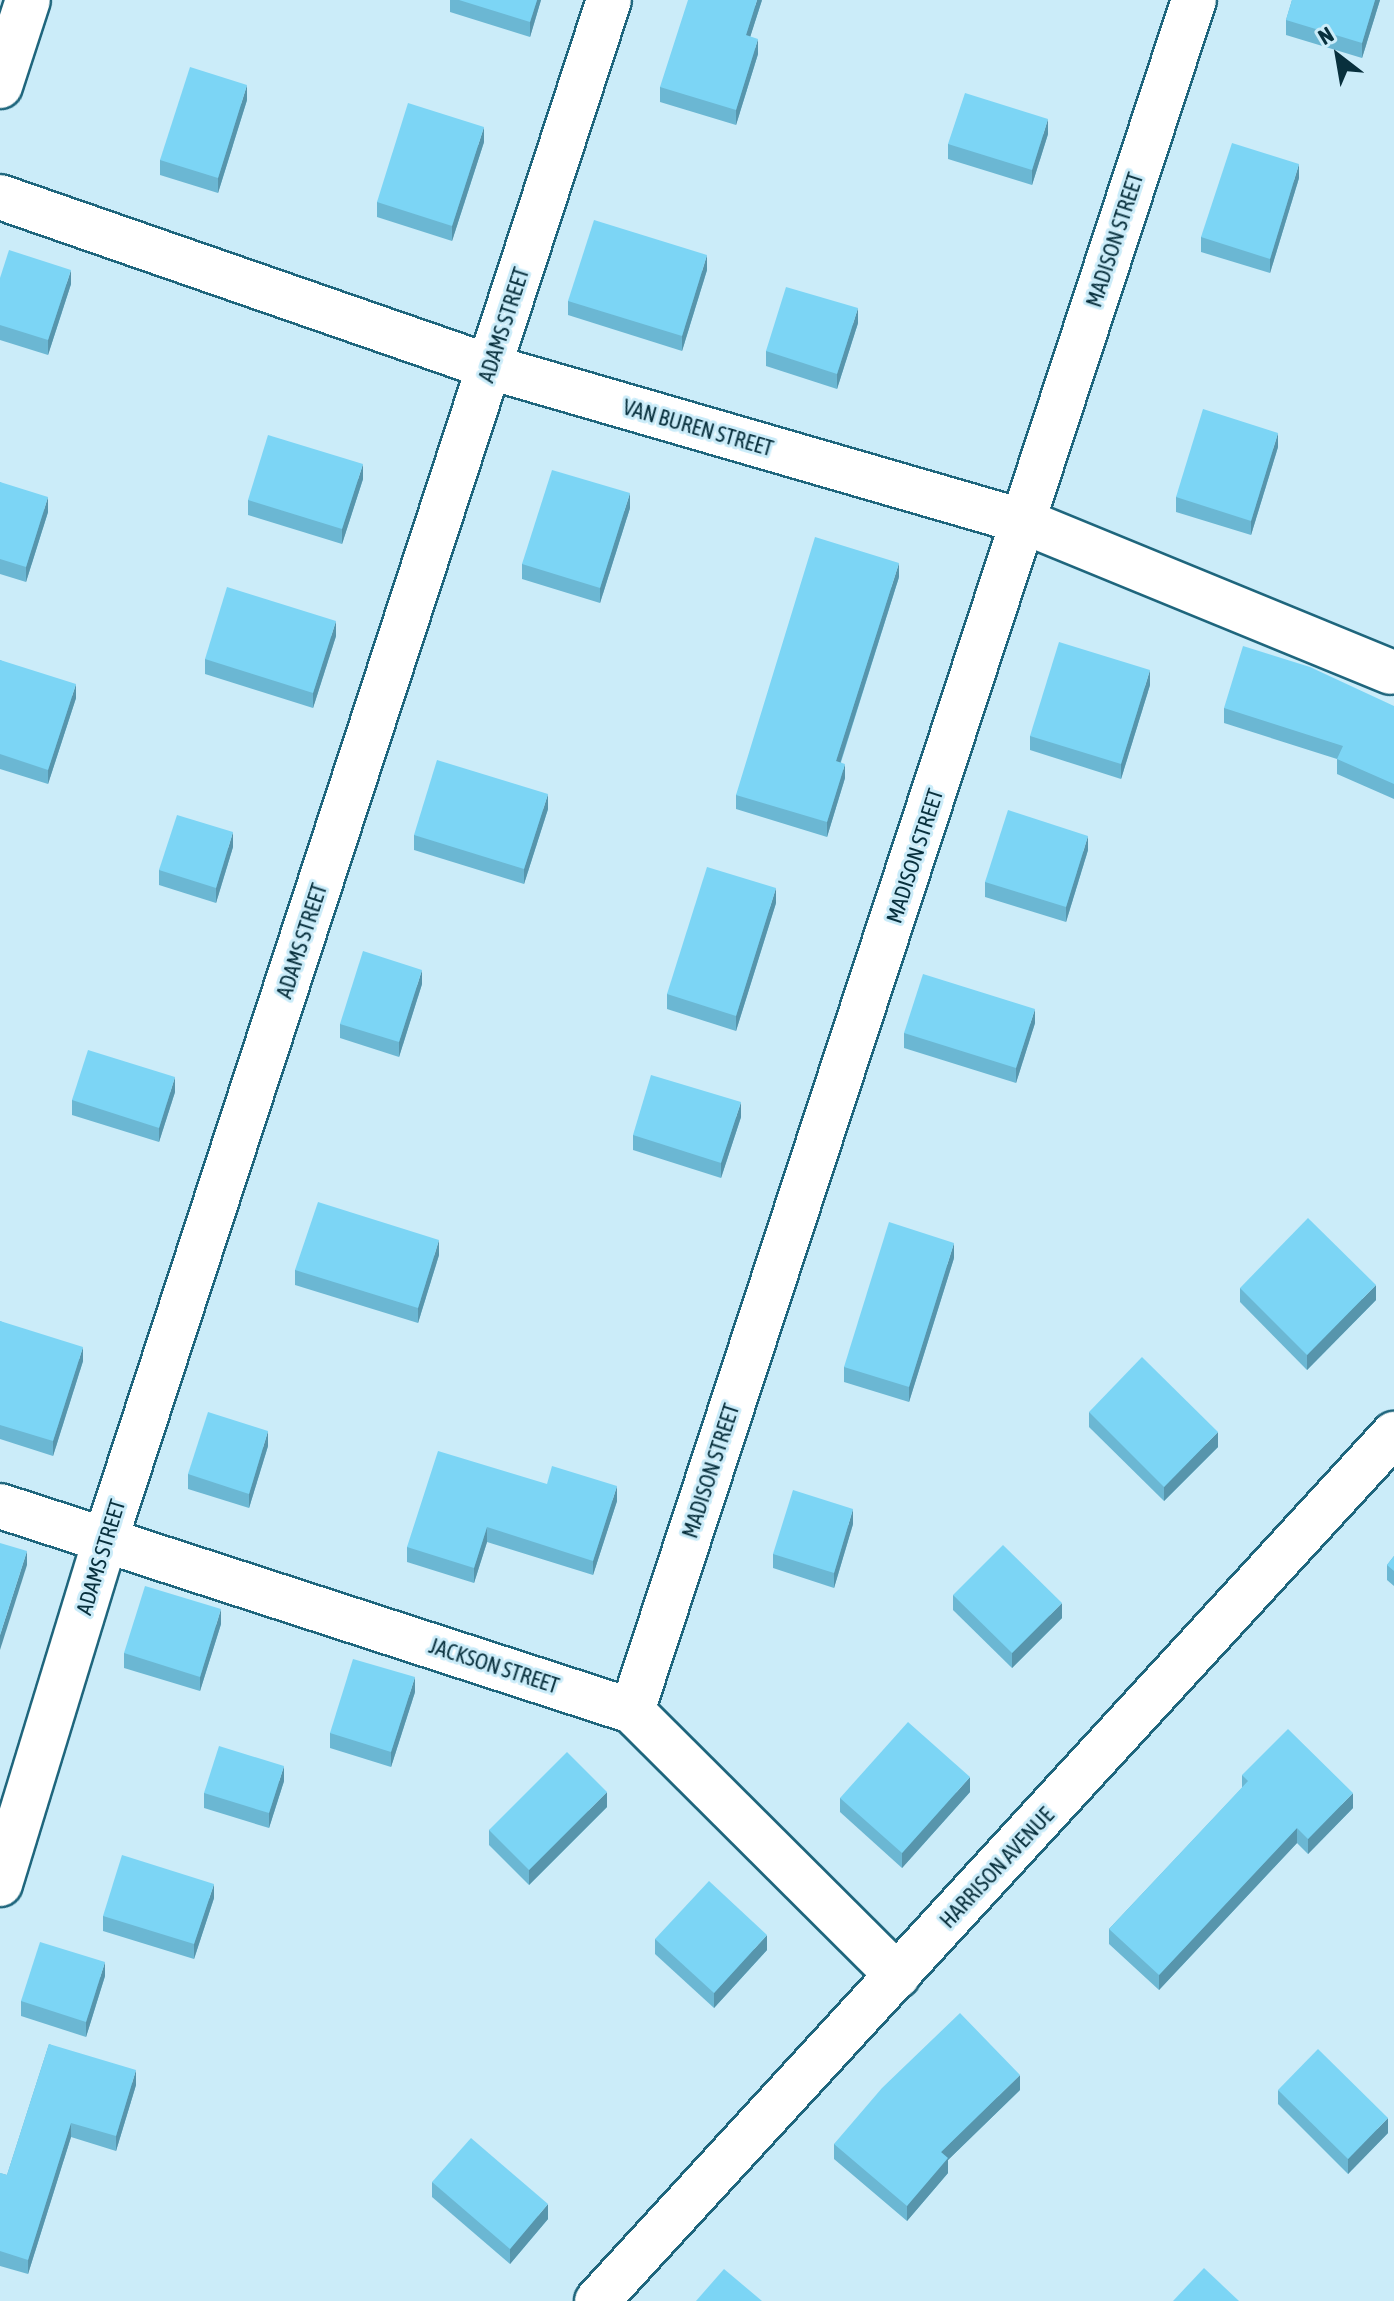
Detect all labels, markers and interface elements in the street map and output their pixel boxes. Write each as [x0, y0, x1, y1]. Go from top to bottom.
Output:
north arrow [1298, 16, 1378, 96]
text: N [1313, 21, 1338, 50]
street label: MADISON STREET [1081, 169, 1149, 311]
street label: ADAMS STREET [473, 264, 535, 386]
street label: VAN BUREN STREET [620, 394, 776, 462]
street label: MADISON STREET [881, 785, 949, 927]
street label: ADAMS STREET [271, 880, 333, 1002]
street label: MADISON STREET [677, 1400, 745, 1542]
street label: ADAMS STREET [71, 1496, 131, 1618]
street label: JACKSON STREET [426, 1633, 562, 1699]
street label: HARRISON AVENUE [934, 1802, 1060, 1934]

